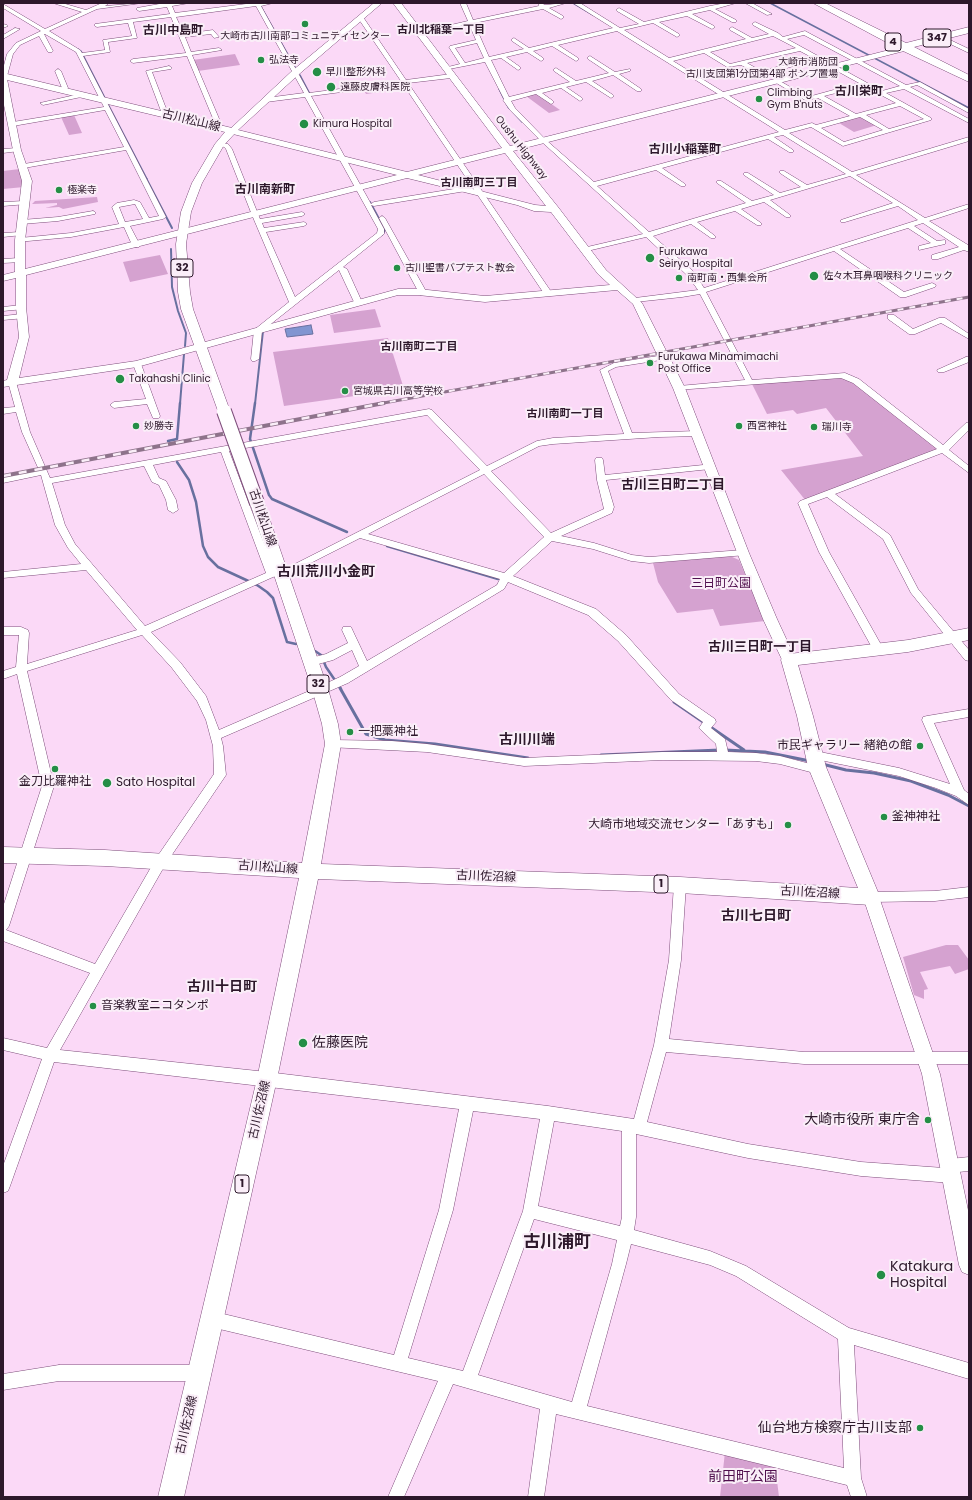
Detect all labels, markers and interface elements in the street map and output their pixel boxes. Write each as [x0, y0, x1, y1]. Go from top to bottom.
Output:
marker: 大崎市古川南部コミュニティセンター [300, 19, 310, 29]
district label: 古川北稲葉一丁目 [397, 23, 485, 37]
district label: 古川中島町 [143, 24, 203, 38]
road number: 347 [923, 29, 951, 47]
place label: 大崎市古川南部コミュニティセンター [220, 30, 390, 42]
road number: 4 [885, 33, 901, 51]
place label: 弘法寺 [269, 54, 299, 66]
marker: 弘法寺 [256, 55, 266, 65]
place label: 大崎市消防団 古川支団第1分団第4部 ポンプ置場 [686, 56, 838, 80]
marker: 大崎市消防団 古川支団第1分団第4部 ポンプ置場 [841, 63, 851, 73]
marker: 早川整形外科 [311, 66, 323, 78]
place label: 早川整形外科 [326, 66, 386, 78]
marker: 遠藤皮膚科医院 [325, 81, 337, 93]
place label: 遠藤皮膚科医院 [340, 81, 410, 93]
district label: 古川栄町 [835, 85, 883, 99]
place label: Climbing Gym B'nuts [767, 87, 823, 110]
marker: Climbing Gym B'nuts [754, 94, 764, 104]
street label: 古川松山線 [160, 107, 222, 135]
street label: Oushu Highway [492, 114, 550, 182]
marker: Kimura Hospital [298, 118, 310, 130]
place label: Kimura Hospital [313, 118, 392, 130]
district label: 古川小稲葉町 [649, 143, 721, 157]
district label: 古川南町三丁目 [441, 176, 517, 190]
district label: 古川南新町 [235, 183, 295, 197]
place label: 極楽寺 [67, 184, 97, 196]
marker: 極楽寺 [54, 185, 64, 195]
place label: Furukawa Seiryo Hospital [659, 246, 733, 270]
marker: Furukawa Seiryo Hospital [644, 252, 656, 264]
road number: 32 [171, 259, 193, 277]
place label: 古川聖書バプテスト教会 [405, 262, 515, 274]
marker: 古川聖書バプテスト教会 [392, 263, 402, 273]
marker: 佐々木耳鼻咽喉科クリニック [808, 270, 820, 282]
place label: 佐々木耳鼻咽喉科クリニック [823, 270, 953, 282]
place label: 南町南・西集会所 [687, 272, 767, 284]
marker: 南町南・西集会所 [674, 273, 684, 283]
district label: 古川南町二丁目 [381, 340, 457, 354]
place label: Furukawa Minamimachi Post Office [658, 351, 778, 374]
marker: Furukawa Minamimachi Post Office [645, 358, 655, 368]
marker: Takahashi Clinic [114, 373, 126, 385]
place label: Takahashi Clinic [129, 373, 211, 385]
place label: 宮城県古川高等学校 [353, 385, 443, 397]
marker: 宮城県古川高等学校 [340, 386, 350, 396]
district label: 古川南町一丁目 [527, 407, 603, 421]
place label: 妙勝寺 [144, 420, 174, 432]
place label: 西宮神社 [747, 420, 787, 432]
marker: 妙勝寺 [131, 421, 141, 431]
marker: 西宮神社 [734, 421, 744, 431]
place label: 瑞川寺 [822, 421, 852, 433]
marker: 瑞川寺 [809, 422, 819, 432]
district label: 古川三日町二丁目 [621, 478, 725, 494]
street label: 古川松山線 [245, 487, 279, 549]
district label: 古川荒川小金町 [277, 564, 375, 580]
park label: 三日町公園 [691, 577, 751, 591]
district label: 古川三日町一丁目 [708, 640, 812, 656]
road number: 32 [307, 675, 329, 693]
place label: 一把藁神社 [358, 725, 418, 739]
marker: 一把藁神社 [345, 727, 355, 737]
district label: 古川川端 [499, 732, 555, 748]
place label: 市民ギャラリー 緒絶の館 [777, 739, 912, 753]
marker: 市民ギャラリー 緒絶の館 [915, 741, 925, 751]
marker: 金刀比羅神社 [50, 764, 60, 774]
place label: 金刀比羅神社 [19, 775, 91, 789]
place label: Sato Hospital [116, 776, 195, 790]
marker: Sato Hospital [101, 777, 113, 789]
place label: 釜神神社 [892, 810, 940, 824]
marker: 釜神神社 [879, 812, 889, 822]
place label: 大崎市地域交流センター「あすも」 [588, 818, 780, 832]
marker: 大崎市地域交流センター「あすも」 [783, 820, 793, 830]
street label: 古川松山線 [238, 859, 298, 877]
street label: 古川佐沼線 [456, 869, 516, 885]
road number: 1 [654, 875, 668, 893]
street label: 古川佐沼線 [780, 884, 840, 902]
district label: 古川七日町 [721, 908, 791, 924]
district label: 古川十日町 [187, 979, 257, 995]
place label: 音楽教室ニコタンポ [101, 999, 209, 1013]
marker: 音楽教室ニコタンポ [88, 1001, 98, 1011]
place label: 佐藤医院 [312, 1035, 368, 1051]
marker: 佐藤医院 [297, 1037, 309, 1049]
street label: 古川佐沼線 [246, 1079, 274, 1141]
place label: 大崎市役所 東庁舎 [804, 1112, 920, 1128]
marker: 大崎市役所 東庁舎 [923, 1115, 933, 1125]
road number: 1 [235, 1175, 249, 1193]
district label: 古川浦町 [523, 1233, 591, 1253]
place label: Katakura Hospital [890, 1259, 953, 1292]
marker: Katakura Hospital [875, 1269, 887, 1281]
street label: 古川佐沼線 [173, 1394, 201, 1456]
place label: 仙台地方検察庁古川支部 [758, 1420, 912, 1436]
marker: 仙台地方検察庁古川支部 [915, 1423, 925, 1433]
park label: 前田町公園 [708, 1469, 778, 1485]

